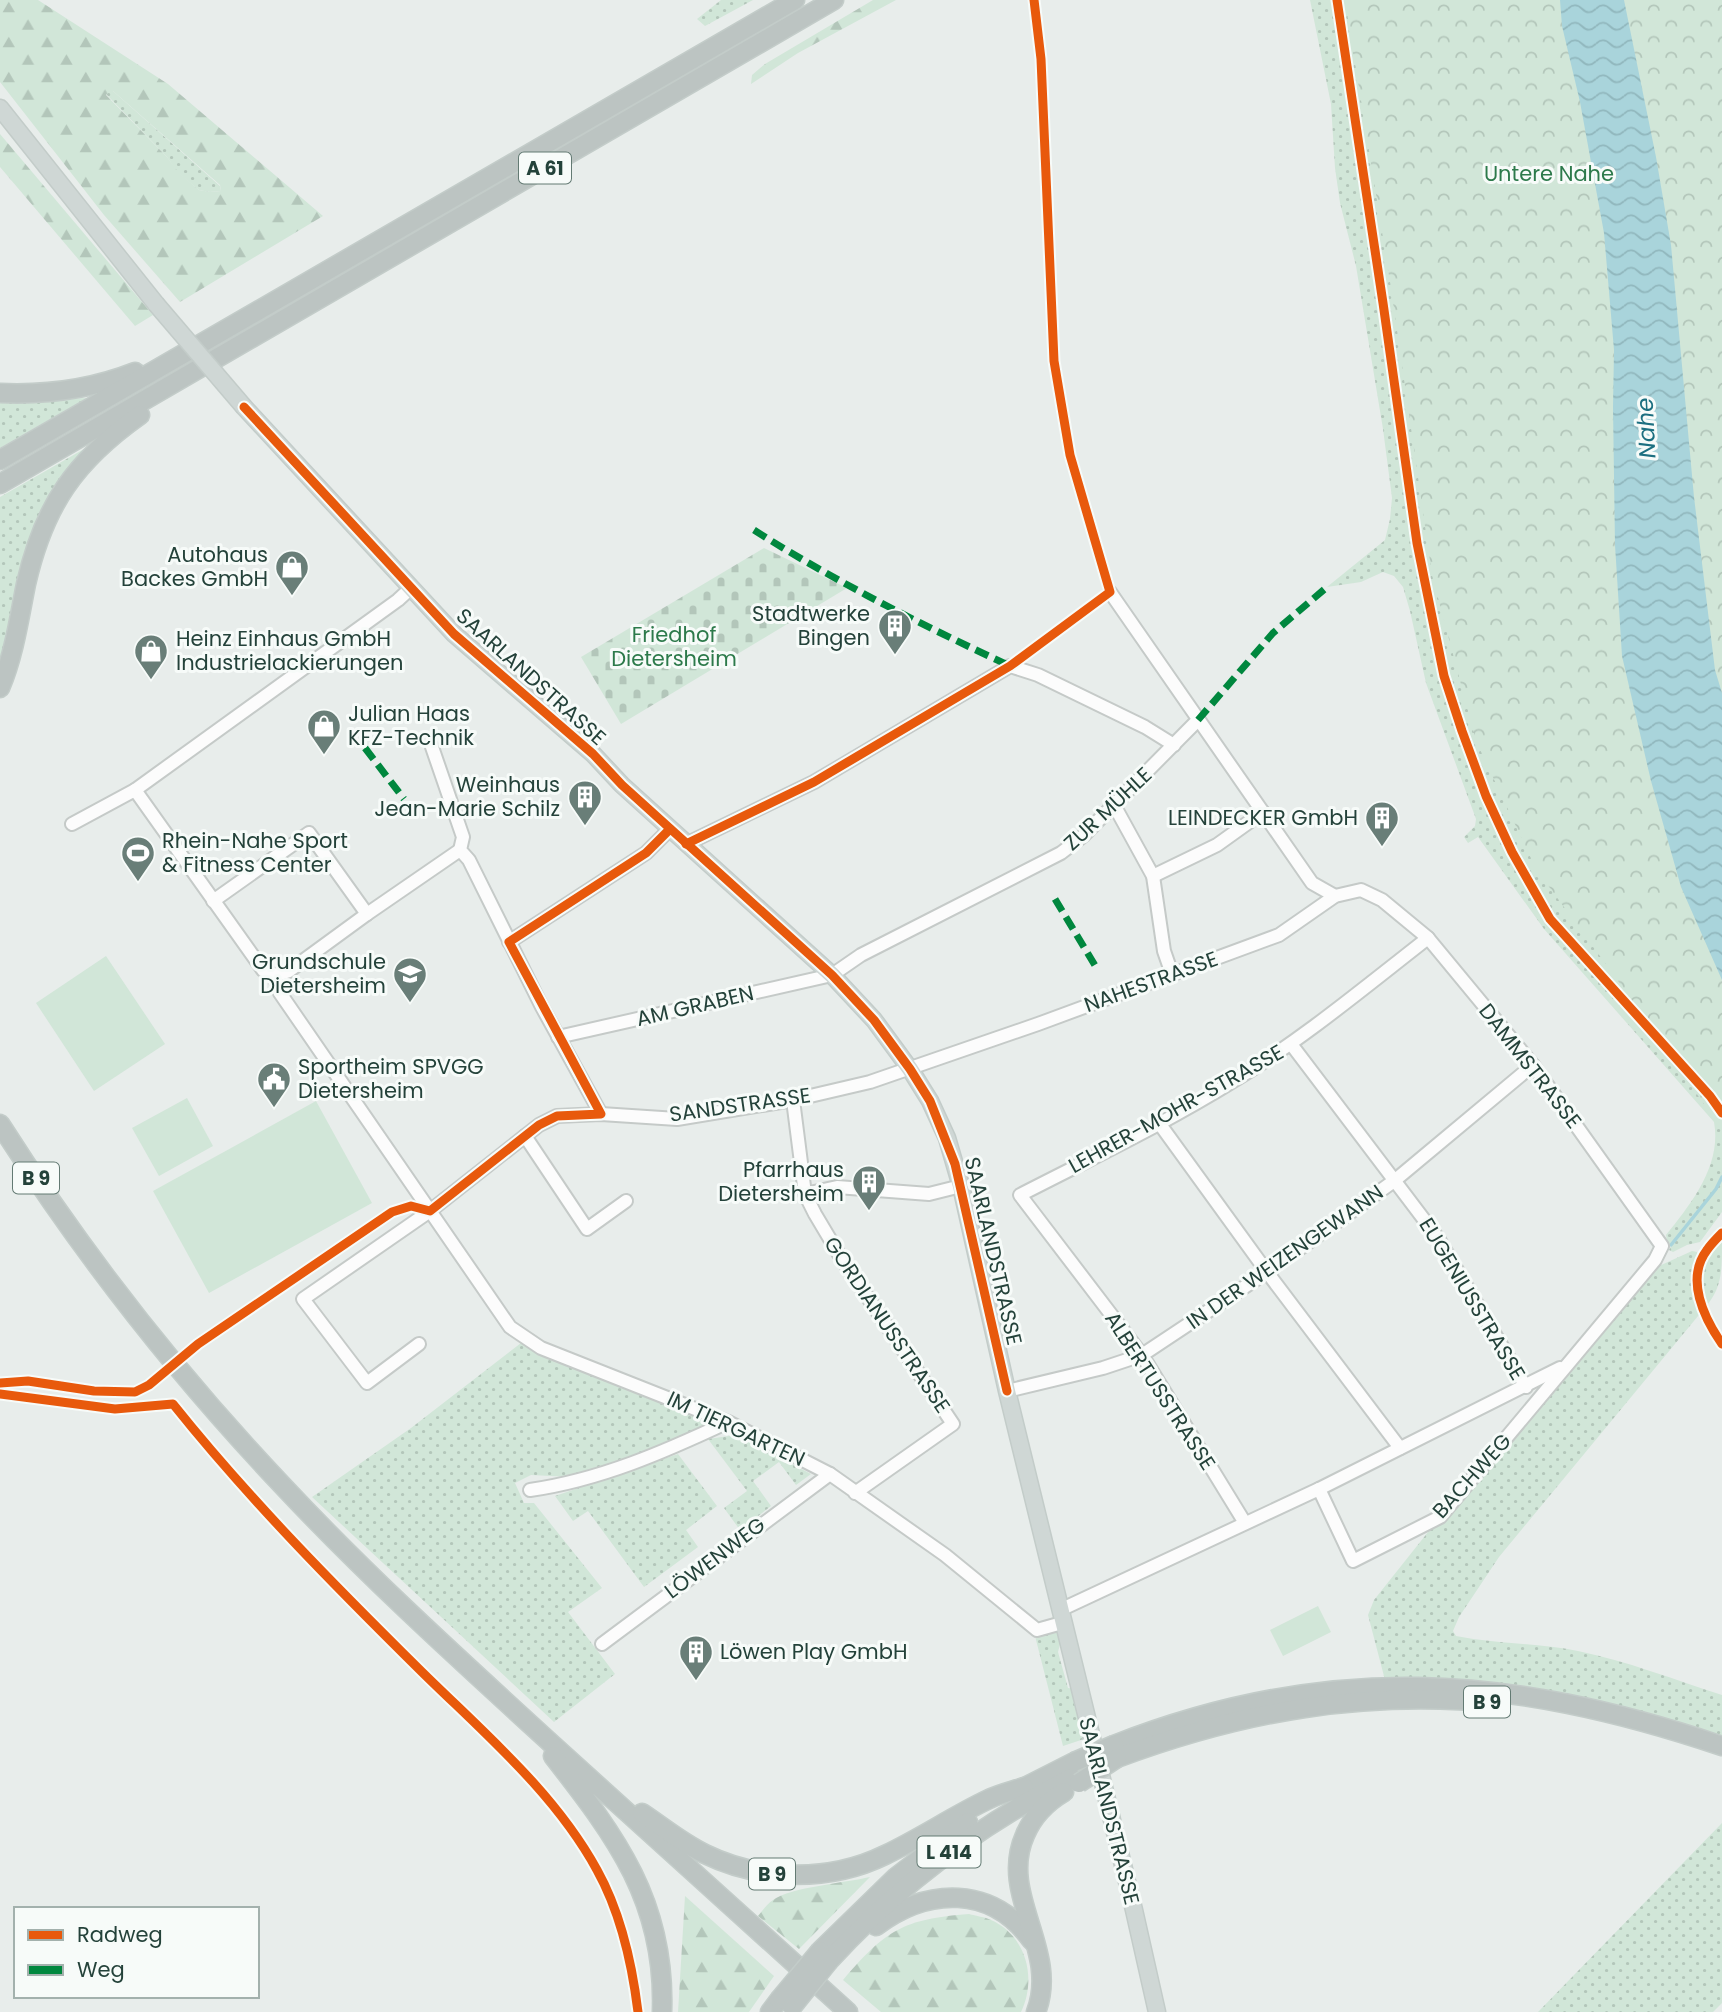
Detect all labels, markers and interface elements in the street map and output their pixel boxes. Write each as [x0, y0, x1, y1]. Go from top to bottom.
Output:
road number: A 61 [519, 152, 571, 184]
park label: Untere Nahe [1484, 159, 1614, 188]
water label: Nahe [1628, 397, 1664, 459]
place label: Autohaus Backes GmbH [121, 540, 268, 593]
shop icon: Autohaus Backes GmbH [273, 548, 311, 597]
place label: Stadtwerke Bingen [752, 599, 870, 652]
street label: SAARLANDSTRASSE [450, 602, 612, 752]
building icon: Stadtwerke Bingen [876, 607, 914, 656]
park label: Friedhof Dietersheim [611, 620, 737, 673]
place label: Heinz Einhaus GmbH Industrielackierungen [176, 624, 403, 677]
shop icon: Heinz Einhaus GmbH Industrielackierungen [132, 632, 170, 681]
place label: Julian Haas KFZ-Technik [348, 699, 474, 752]
shop icon: Julian Haas KFZ-Technik [305, 707, 343, 756]
street label: ZUR MÜHLE [1057, 760, 1158, 857]
place label: Weinhaus Jean-Marie Schilz [374, 770, 560, 823]
building icon: Weinhaus Jean-Marie Schilz [566, 778, 604, 827]
building icon: LEINDECKER GmbH [1363, 799, 1401, 848]
place label: LEINDECKER GmbH [1168, 803, 1358, 832]
place label: Rhein-Nahe Sport & Fitness Center [162, 826, 348, 879]
sports icon: Rhein-Nahe Sport & Fitness Center [119, 834, 157, 883]
street label: NAHESTRASSE [1080, 944, 1222, 1019]
place label: Grundschule Dietersheim [252, 947, 386, 1000]
school or university icon: Grundschule Dietersheim [391, 955, 429, 1004]
street label: AM GRABEN [633, 978, 756, 1033]
street label: DAMMSTRASSE [1472, 997, 1588, 1134]
street label: LEHRER-MOHR-STRASSE [1063, 1037, 1289, 1180]
place label: Sportheim SPVGG Dietersheim [298, 1052, 484, 1105]
public building icon: Sportheim SPVGG Dietersheim [255, 1060, 293, 1109]
street label: SANDSTRASSE [668, 1080, 812, 1129]
street label: SAARLANDSTRASSE [958, 1154, 1029, 1348]
place label: Pfarrhaus Dietersheim [718, 1155, 844, 1208]
road number: B 9 [13, 1162, 59, 1194]
building icon: Pfarrhaus Dietersheim [850, 1163, 888, 1212]
street label: IN DER WEIZENGEWANN [1180, 1178, 1389, 1336]
street label: EUGENIUSSTRASSE [1412, 1212, 1532, 1385]
street label: GORDIANUSSTRASSE [817, 1231, 957, 1419]
street label: ALBERTUSSTRASSE [1098, 1306, 1223, 1476]
street label: IM TIERGARTEN [663, 1384, 810, 1473]
street label: BACHWEG [1426, 1427, 1518, 1525]
street label: LÖWENWEG [658, 1510, 771, 1605]
building icon: Löwen Play GmbH [677, 1633, 715, 1682]
place label: Löwen Play GmbH [720, 1637, 907, 1666]
road number: B 9 [1464, 1686, 1510, 1718]
street label: SAARLANDSTRASSE [1072, 1714, 1147, 1908]
road number: L 414 [918, 1836, 981, 1868]
road number: B 9 [749, 1858, 795, 1890]
legend [14, 1907, 259, 1998]
text: Radweg [77, 1920, 163, 1949]
text: Weg [77, 1955, 125, 1984]

